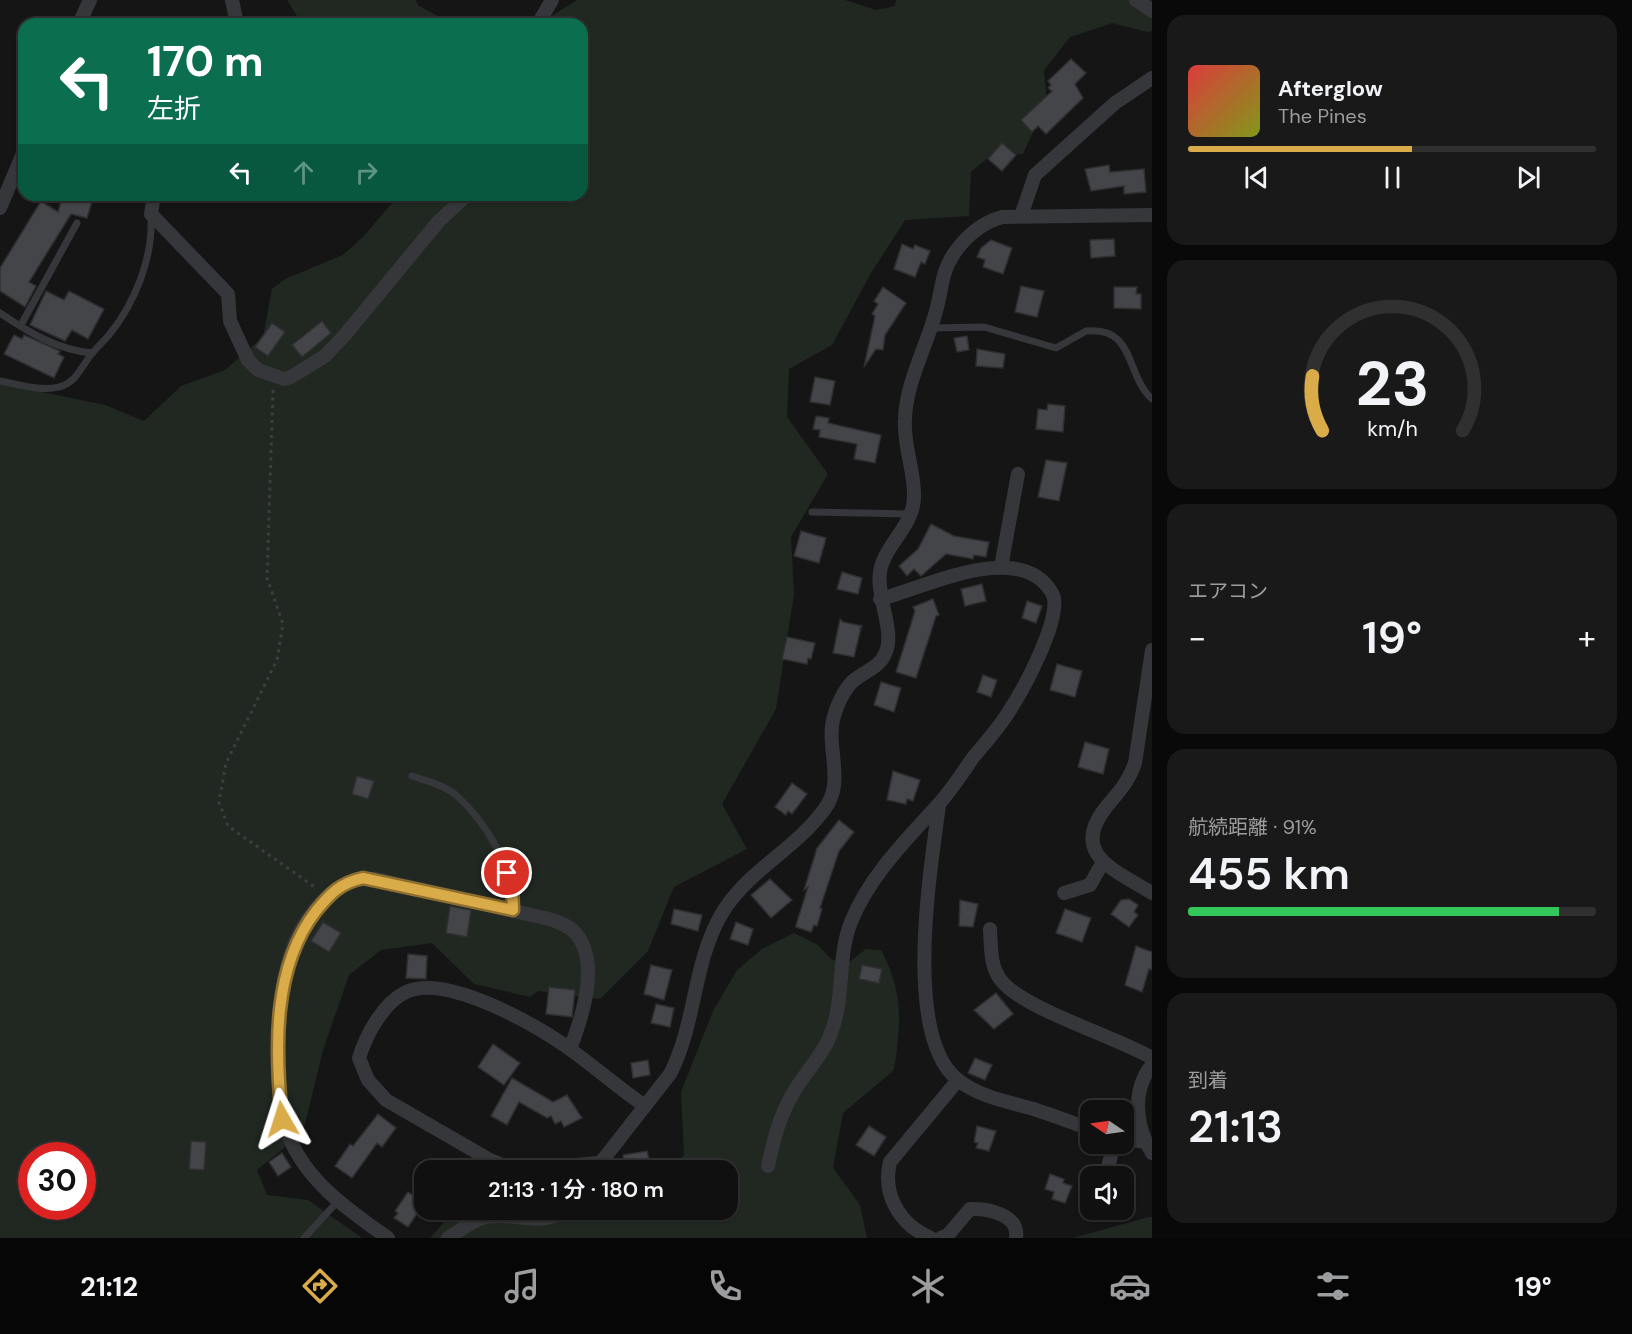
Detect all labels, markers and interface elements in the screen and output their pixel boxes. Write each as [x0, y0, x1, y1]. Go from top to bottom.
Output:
text: 170 m [147, 34, 264, 89]
icon: left [48, 42, 126, 120]
text: Afterglow [1278, 74, 1383, 103]
text: 左折 [147, 91, 201, 126]
text: The Pines [1278, 103, 1367, 129]
icon: left [224, 156, 257, 189]
icon: ahead [287, 156, 320, 189]
icon: right [350, 156, 383, 189]
icon: previous [1240, 161, 1273, 194]
icon: pause [1376, 161, 1409, 194]
icon: next [1512, 161, 1545, 194]
text: 23 [1355, 344, 1429, 425]
text: km/h [1367, 416, 1417, 444]
text: エアコン [1188, 578, 1268, 604]
text: 19° [1362, 608, 1422, 667]
text: − [1188, 616, 1206, 659]
text: + [1578, 616, 1596, 659]
text: 航続距離 · 91% [1188, 814, 1317, 840]
text: 455 km [1188, 844, 1350, 903]
pin [481, 847, 532, 898]
icon: arrive [490, 856, 523, 889]
text: 到着 [1188, 1067, 1228, 1093]
position arrow [250, 1087, 314, 1151]
text: 21:13 [1188, 1097, 1283, 1156]
north arrow [1080, 1100, 1134, 1154]
map controls [1080, 1100, 1134, 1220]
speed limit sign: 30 [18, 1142, 96, 1220]
button: sound [1080, 1166, 1134, 1220]
text: 21:13 · 1 分 · 180 m [488, 1175, 664, 1204]
icon: directions [299, 1265, 341, 1307]
icon: music [501, 1265, 543, 1307]
icon: phone [704, 1265, 746, 1307]
icon: climate [907, 1265, 949, 1307]
icon: car [1109, 1265, 1151, 1307]
icon: filters [1312, 1265, 1354, 1307]
text: 21:12 [80, 1269, 138, 1304]
text: 19° [1515, 1269, 1552, 1304]

